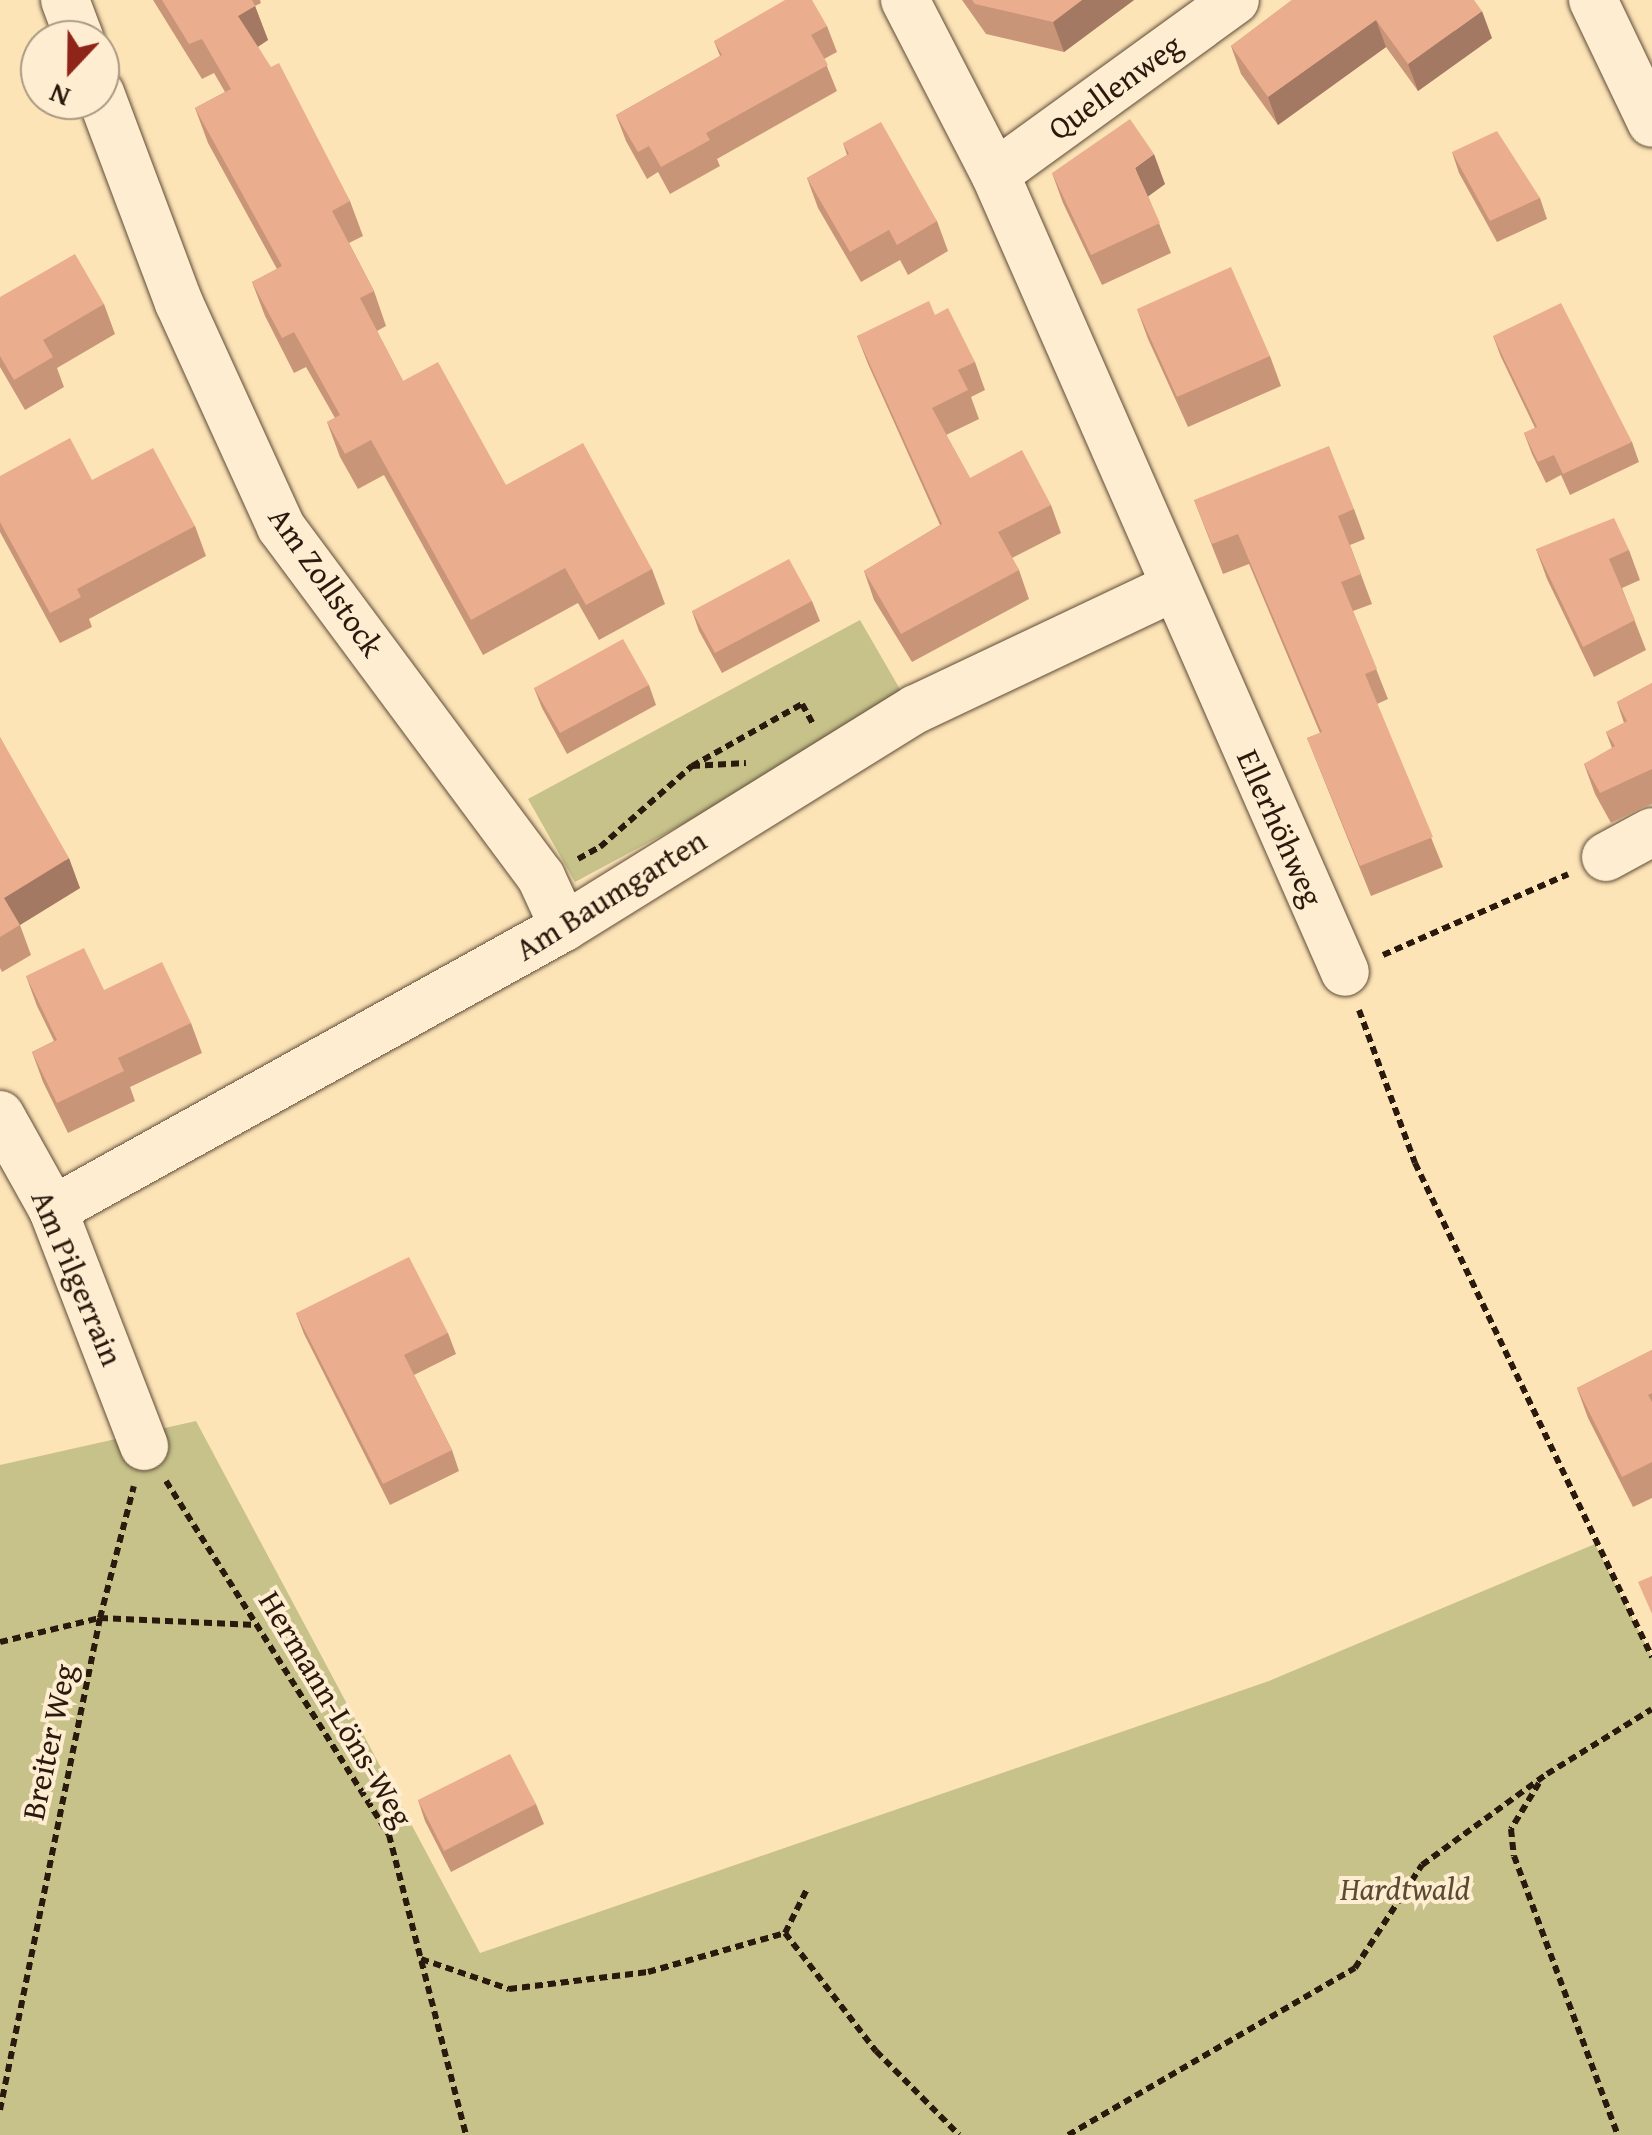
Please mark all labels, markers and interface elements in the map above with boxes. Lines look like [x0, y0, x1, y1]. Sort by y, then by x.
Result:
north arrow [20, 20, 120, 120]
street label: Quellenweg [1041, 26, 1189, 148]
text: N [43, 74, 76, 119]
street label: Am Zollstock [260, 500, 392, 664]
street label: Ellerhöhweg [1228, 744, 1332, 912]
street label: Am Baumgarten [508, 821, 714, 969]
street label: Am Pilgerrain [23, 1185, 131, 1371]
street label: Hermann-Löns-Weg [251, 1584, 421, 1834]
street label: Breiter Weg [14, 1661, 84, 1823]
park label: Hardtwald [1340, 1870, 1470, 1908]

